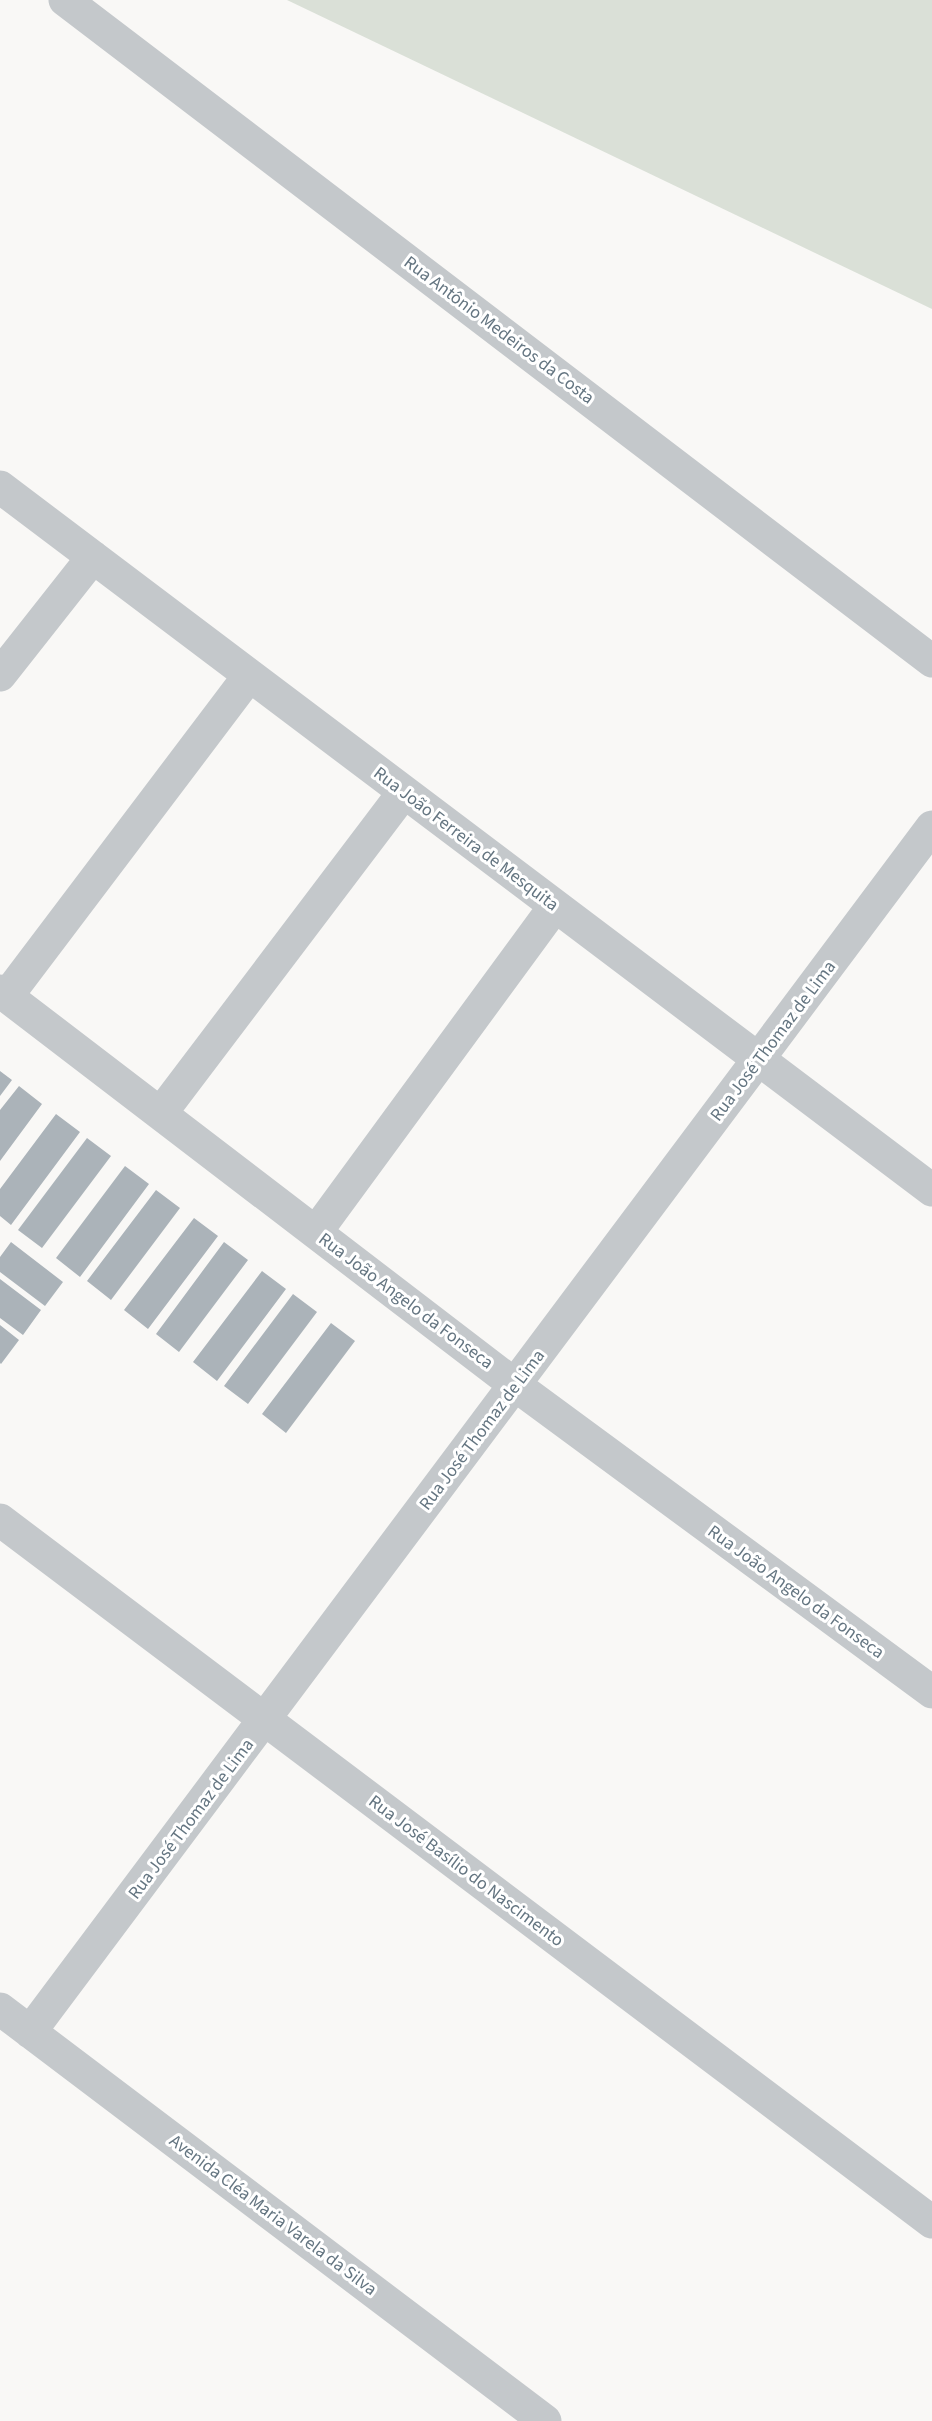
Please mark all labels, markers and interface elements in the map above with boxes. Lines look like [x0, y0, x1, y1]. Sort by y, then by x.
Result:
street label: Rua Antônio Medeiros da Costa [399, 250, 599, 410]
street label: Rua João Ferreira de Mesquita [368, 761, 564, 917]
street label: Rua José Thomaz de Lima [704, 956, 842, 1126]
street label: Rua João Angelo da Fonseca [313, 1227, 499, 1375]
street label: Rua José Thomaz de Lima [413, 1345, 551, 1515]
street label: Rua João Angelo da Fonseca [702, 1519, 890, 1665]
street label: Rua José Thomaz de Lima [122, 1734, 260, 1904]
street label: Rua José Basílio do Nascimento [363, 1789, 569, 1953]
street label: Avenida Cléa Maria Varela da Silva [164, 2129, 382, 2301]

